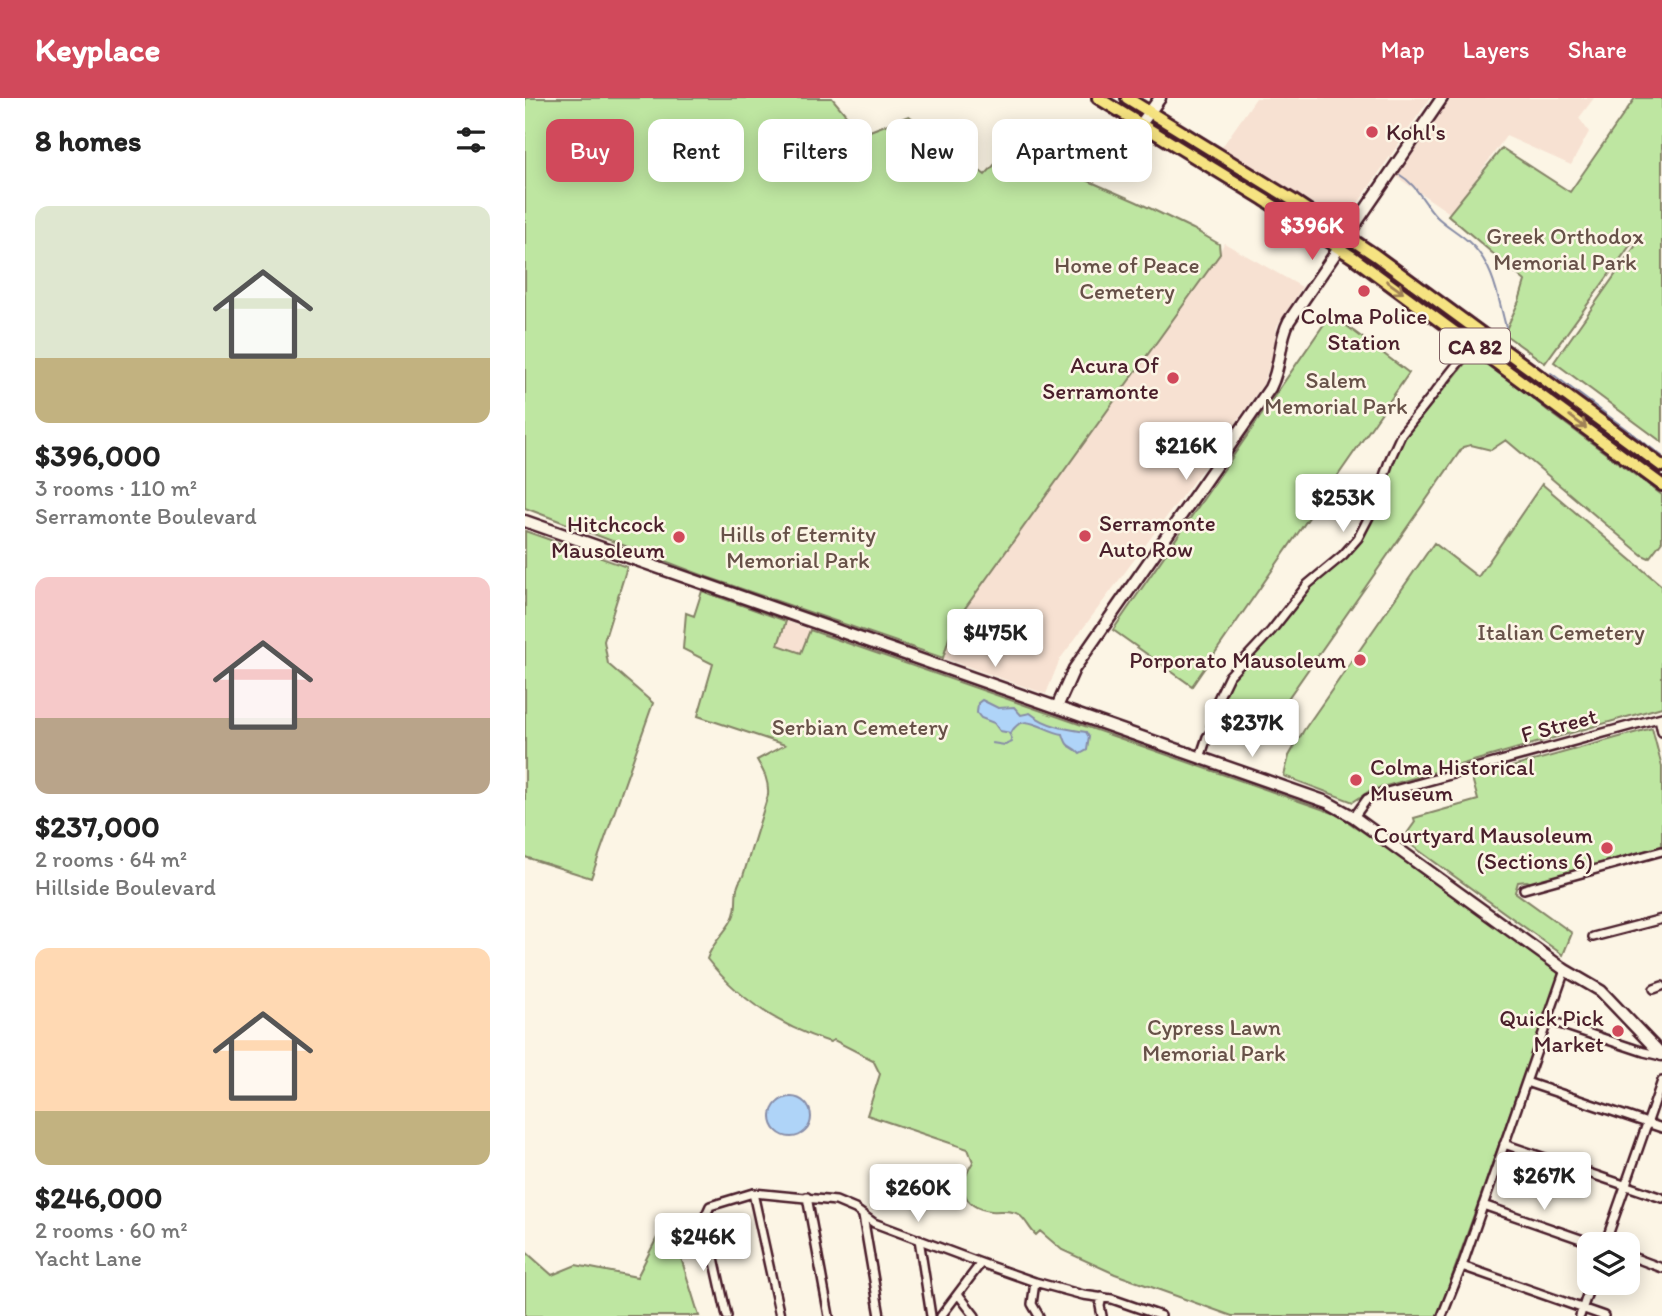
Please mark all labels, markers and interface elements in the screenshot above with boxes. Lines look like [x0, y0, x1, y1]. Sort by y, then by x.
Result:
text: Keyplace [35, 30, 160, 69]
text: Map [1381, 35, 1425, 64]
text: Layers [1463, 35, 1530, 64]
text: Share [1568, 35, 1627, 64]
place label: Kohl's [1386, 118, 1446, 146]
chip: Buy [546, 119, 634, 182]
chip: Rent [648, 119, 744, 182]
chip: Filters [758, 119, 872, 182]
chip: New [886, 119, 978, 182]
chip: Apartment [992, 119, 1152, 182]
icon: filters [452, 121, 490, 159]
text: 8 homes [35, 122, 142, 159]
marker: Kohl's [1364, 124, 1380, 140]
pin: $396K [1263, 202, 1361, 262]
text: $396K [1280, 211, 1344, 239]
park label: Greek Orthodox Memorial Park [1486, 222, 1644, 276]
icon: home [200, 251, 326, 377]
park label: Home of Peace Cemetery [1054, 251, 1200, 305]
one-way arrow [1385, 280, 1404, 294]
marker: Colma Police Station [1356, 283, 1372, 299]
place label: Colma Police Station [1300, 302, 1428, 356]
road number: CA 82 [1440, 328, 1510, 364]
place label: Acura Of Serramonte [1042, 351, 1159, 405]
park label: Salem Memorial Park [1264, 366, 1408, 420]
marker: Acura Of Serramonte [1165, 370, 1181, 386]
one-way arrow [1568, 415, 1587, 430]
pin: $216K [1137, 422, 1235, 482]
text: $216K [1155, 431, 1217, 459]
text: $396,000 [35, 437, 161, 474]
text: 3 rooms · 110 m² [35, 474, 197, 502]
pin: $253K [1294, 474, 1392, 534]
text: $253K [1311, 483, 1375, 511]
text: Serramonte Boulevard [35, 502, 257, 530]
place label: Serramonte Auto Row [1099, 509, 1216, 563]
place label: Hitchcock Mausoleum [551, 510, 665, 564]
park label: Hills of Eternity Memorial Park [720, 520, 876, 574]
marker: Serramonte Auto Row [1077, 528, 1093, 544]
marker: Hitchcock Mausoleum [671, 529, 687, 545]
pin: $475K [946, 610, 1044, 669]
text: $475K [963, 618, 1027, 646]
park label: Italian Cemetery [1477, 618, 1645, 646]
icon: home [200, 622, 326, 748]
place label: Porporato Mausoleum [1129, 646, 1346, 674]
marker: Porporato Mausoleum [1352, 652, 1368, 668]
pin: $237K [1203, 700, 1301, 759]
street label: F Street [1518, 701, 1601, 749]
text: $237K [1221, 708, 1283, 736]
park label: Serbian Cemetery [772, 713, 949, 741]
place label: Colma Historical Museum [1370, 753, 1535, 807]
marker: Colma Historical Museum [1348, 772, 1364, 788]
text: $237,000 [35, 808, 160, 845]
place label: Courtyard Mausoleum (Sections 6) [1374, 821, 1593, 875]
marker: Courtyard Mausoleum (Sections 6) [1599, 840, 1615, 856]
text: 2 rooms · 64 m² [35, 845, 187, 873]
text: Hillside Boulevard [35, 873, 216, 901]
icon: home [200, 993, 326, 1119]
place label: Quick Pick Market [1499, 1004, 1604, 1058]
park label: Cypress Lawn Memorial Park [1142, 1013, 1286, 1067]
marker: Quick Pick Market [1610, 1023, 1626, 1039]
pin: $267K [1495, 1152, 1593, 1212]
text: $267K [1513, 1161, 1575, 1189]
pin: $260K [869, 1164, 967, 1224]
text: $260K [886, 1173, 950, 1201]
text: $246,000 [35, 1179, 162, 1216]
pin: $246K [654, 1214, 752, 1273]
text: 2 rooms · 60 m² [35, 1216, 188, 1244]
text: $246K [671, 1222, 735, 1250]
map controls [1577, 1232, 1640, 1295]
button: layers [1577, 1232, 1640, 1295]
text: Yacht Lane [35, 1244, 142, 1272]

